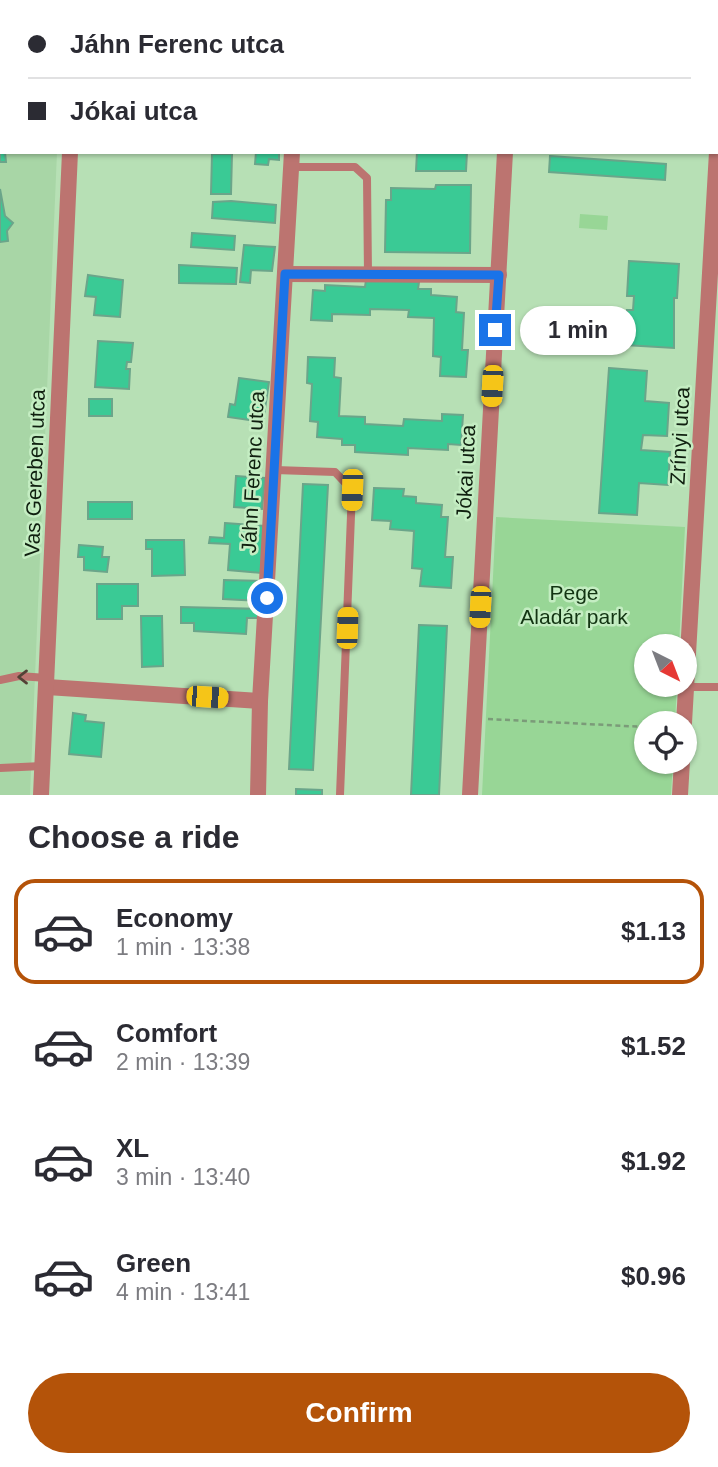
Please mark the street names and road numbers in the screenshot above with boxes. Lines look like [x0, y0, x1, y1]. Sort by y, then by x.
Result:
street label: Zrínyi utca [665, 386, 694, 486]
street label: Vas Gereben utca [20, 388, 49, 557]
street label: Jáhn Ferenc utca [237, 390, 268, 554]
street label: Jókai utca [452, 424, 479, 520]

